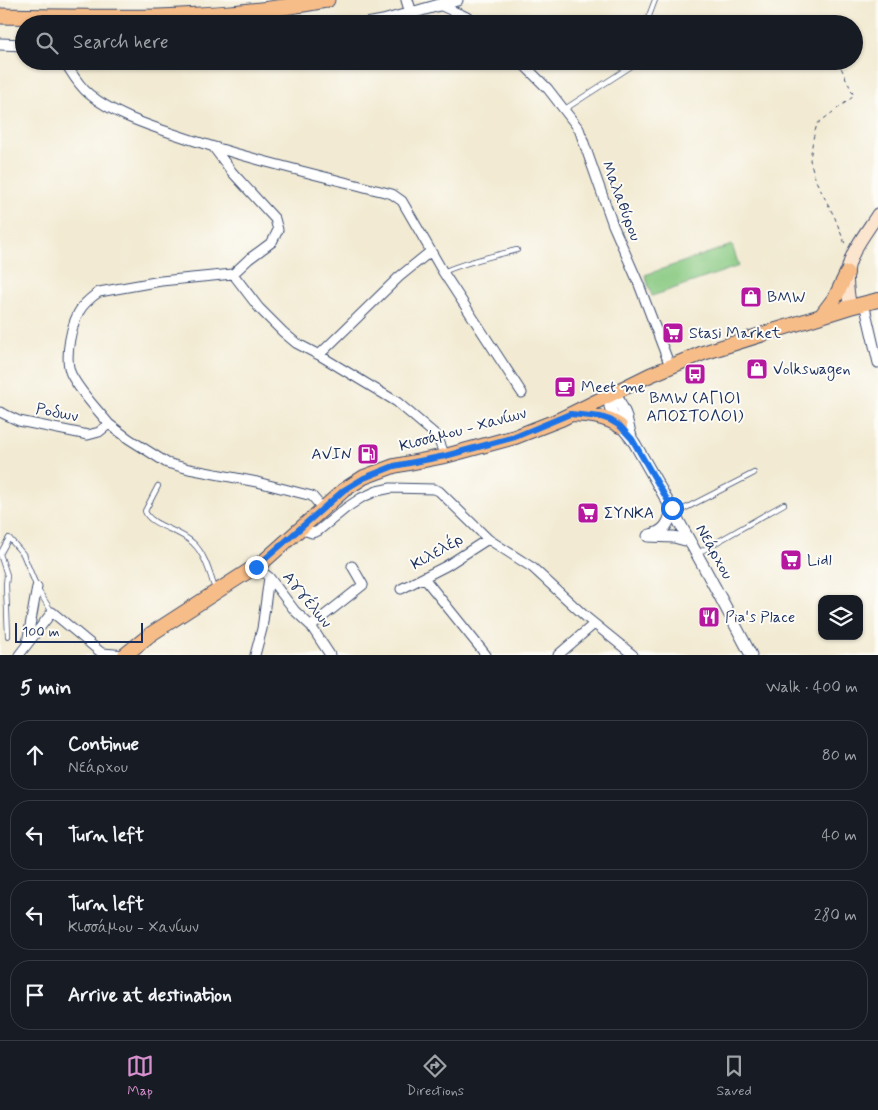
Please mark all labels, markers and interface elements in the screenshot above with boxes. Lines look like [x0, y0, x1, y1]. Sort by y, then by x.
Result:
search box [15, 15, 863, 70]
icon: search [33, 29, 61, 57]
text: Search here [73, 30, 169, 55]
street label: Μαλαθύρου [596, 158, 646, 244]
shop icon: BMW [739, 285, 763, 309]
place label: BMW [767, 287, 805, 308]
supermarket icon: Stasi Market [661, 321, 685, 345]
place label: Stasi Market [689, 323, 782, 344]
shop icon: Volkswagen [745, 357, 769, 381]
place label: Volkswagen [773, 359, 851, 381]
bus stop icon: BMW (ΑΓΙΟΙ ΑΠΟΣΤΟΛΟΙ) [683, 362, 707, 386]
cafe icon: Meet me [553, 375, 577, 399]
place label: Meet me [581, 377, 646, 398]
place label: BMW (ΑΓΙΟΙ ΑΠΟΣΤΟΛΟΙ) [647, 388, 744, 427]
street label: Ροδων [34, 399, 80, 427]
street label: Κισσάμου - Χανίων [397, 403, 529, 457]
fuel station icon: AVIN [356, 442, 380, 466]
place label: AVIN [311, 444, 352, 465]
route start [661, 497, 684, 520]
supermarket icon: ΣΥΝΚΑ [576, 501, 600, 525]
place label: ΣΥΝΚΑ [604, 503, 654, 524]
street label: Νεάρχου [690, 521, 738, 583]
street label: Κιλελέρ [407, 528, 467, 575]
supermarket icon: Lidl [779, 548, 803, 572]
place label: Lidl [807, 550, 832, 571]
route end [245, 556, 268, 579]
street label: Αγγέλων [278, 567, 337, 633]
map controls [818, 595, 863, 640]
button: layers [818, 595, 863, 640]
restaurant icon: Pia's Place [697, 605, 721, 629]
place label: Pia's Place [725, 607, 795, 628]
scale bar [15, 620, 142, 643]
text: 100 m [22, 623, 60, 641]
text: 5 min [20, 674, 72, 702]
text: Walk · 400 m [766, 677, 858, 698]
text: Continue [68, 732, 139, 757]
icon: ahead [21, 741, 49, 769]
text: 80 m [822, 745, 857, 766]
text: Νεάρχου [68, 757, 128, 778]
icon: left [21, 821, 49, 849]
text: Turn left [68, 823, 144, 848]
text: 40 m [821, 825, 857, 846]
text: Turn left [68, 892, 144, 917]
icon: left [21, 901, 49, 929]
text: 280 m [814, 905, 857, 926]
text: Κισσάμου - Χανίων [68, 917, 199, 938]
icon: arrive [21, 981, 49, 1009]
text: Arrive at destination [68, 983, 232, 1008]
tab: Map [126, 1052, 154, 1100]
tab: Directions [407, 1052, 464, 1100]
tab: Saved [716, 1052, 752, 1100]

